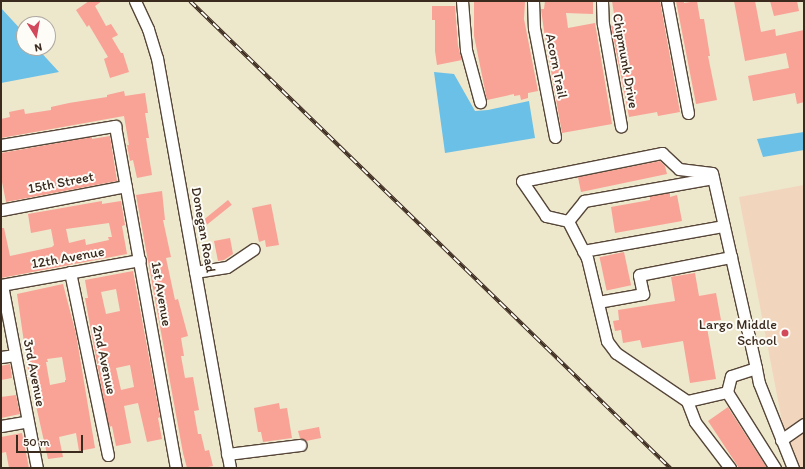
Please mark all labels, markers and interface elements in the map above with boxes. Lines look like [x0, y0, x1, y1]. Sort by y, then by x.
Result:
street label: Chipmunk Drive [608, 12, 642, 110]
north arrow [16, 16, 56, 56]
street label: Acorn Trail [541, 32, 571, 100]
text: N [33, 40, 43, 54]
street label: 15th Street [27, 168, 95, 198]
street label: Donegan Road [187, 186, 219, 274]
street label: 12th Avenue [30, 243, 106, 273]
street label: 1st Avenue [147, 261, 175, 327]
place label: Largo Middle School [699, 317, 777, 350]
street label: 2nd Avenue [89, 324, 119, 396]
marker: Largo Middle School [780, 328, 790, 338]
street label: 3rd Avenue [19, 338, 49, 408]
scale bar [18, 427, 85, 453]
text: 50 m [23, 435, 49, 449]

